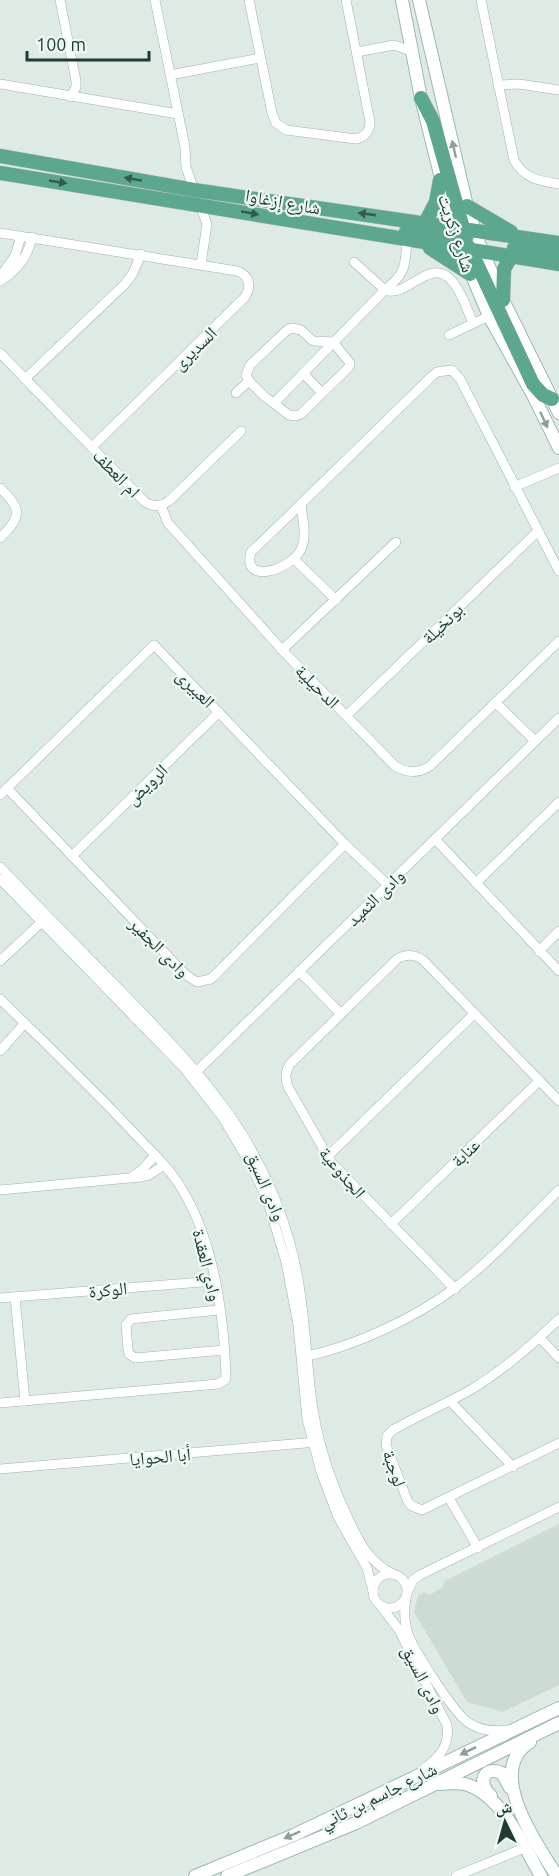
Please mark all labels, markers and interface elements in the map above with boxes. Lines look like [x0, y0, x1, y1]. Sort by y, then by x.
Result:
scale bar [27, 24, 148, 62]
text: 100 m [36, 34, 86, 54]
one-way arrow [448, 140, 458, 159]
one-way arrow [124, 174, 143, 183]
one-way arrow [48, 178, 67, 187]
street label: شارع إزغاوا [243, 185, 322, 220]
street label: شارع زكريت [433, 191, 479, 275]
one-way arrow [241, 209, 260, 218]
one-way arrow [358, 210, 377, 219]
street label: السديرى [168, 322, 221, 375]
one-way arrow [539, 411, 548, 428]
street label: ام العطف [87, 445, 145, 503]
street label: بونخيلة [417, 599, 468, 648]
street label: الدحيلية [291, 660, 344, 713]
street label: العبيرى [171, 665, 219, 713]
street label: الرويض [121, 760, 172, 810]
street label: وادى الثميد [342, 865, 409, 931]
street label: وادى الجفير [124, 912, 194, 982]
street label: عنابة [447, 1134, 485, 1171]
street label: الجذوعية [315, 1142, 370, 1203]
street label: وادى السيق [242, 1148, 291, 1225]
street label: وادي العقدة [184, 1227, 227, 1305]
street label: الوكرة [88, 1277, 128, 1302]
street label: أبا الحوايا [129, 1443, 192, 1470]
street label: لوجبة [378, 1447, 410, 1489]
street label: وادى السيق [397, 1642, 450, 1717]
one-way arrow [460, 1747, 477, 1756]
street label: شارع جاسم بن ثاني [316, 1758, 442, 1837]
north arrow [475, 1792, 535, 1852]
text: ش [494, 1797, 513, 1818]
one-way arrow [283, 1830, 301, 1840]

